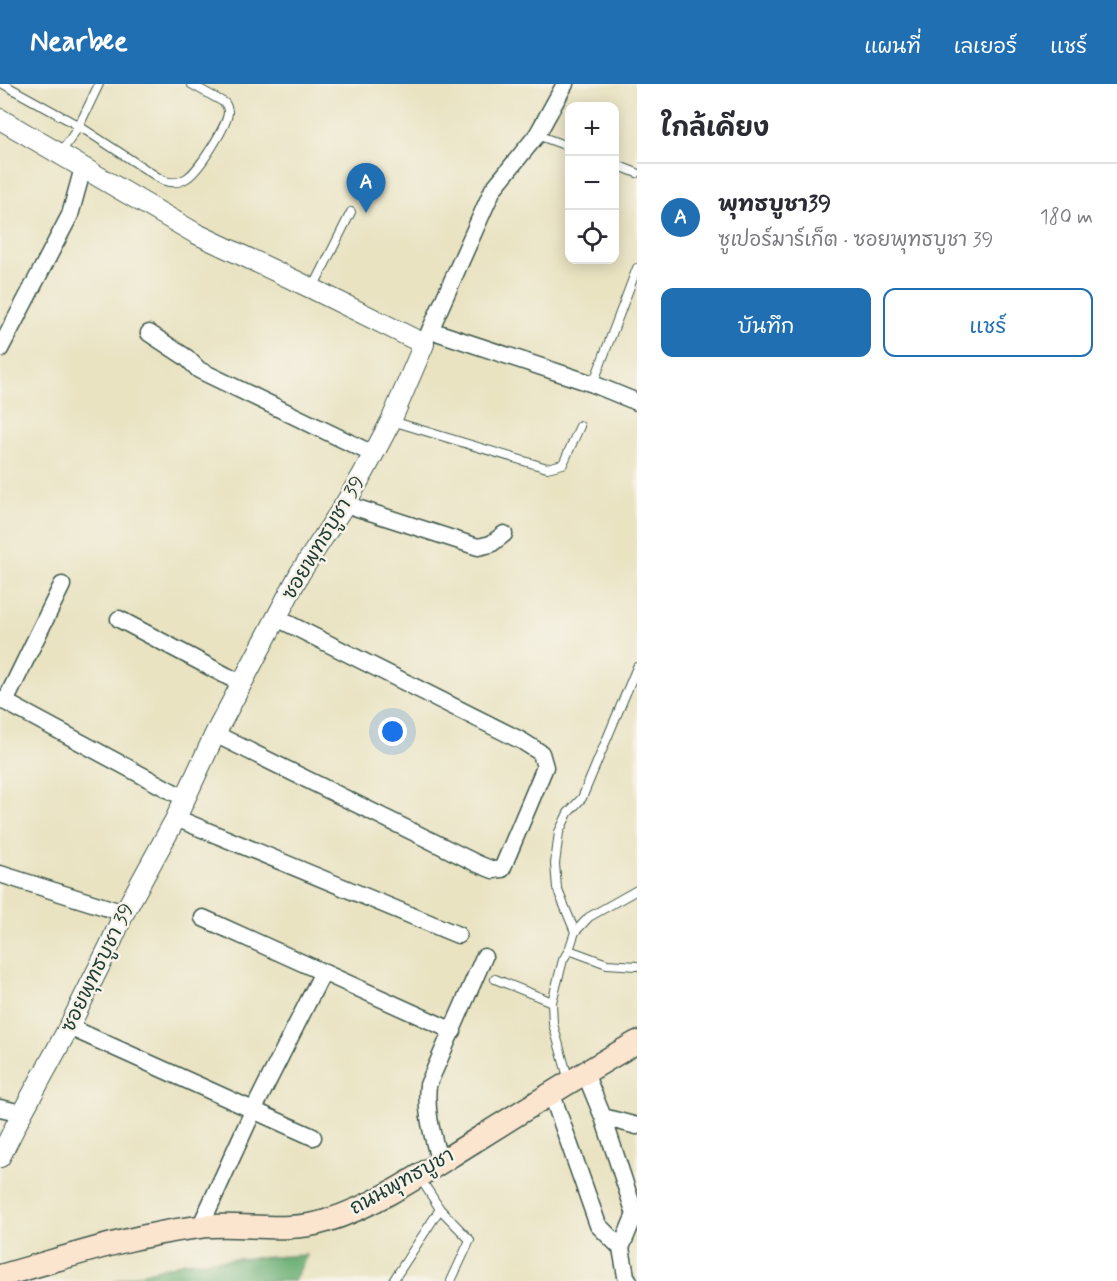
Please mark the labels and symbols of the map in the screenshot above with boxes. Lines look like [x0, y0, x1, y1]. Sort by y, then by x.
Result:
pin: A [346, 164, 386, 213]
street label: ซอยพุทธบูชา 39 [276, 471, 373, 606]
your location [378, 717, 407, 746]
street label: ซอยพุทธบูชา 39 [55, 899, 142, 1037]
street label: ถนนพุทธบูชา [345, 1142, 460, 1223]

